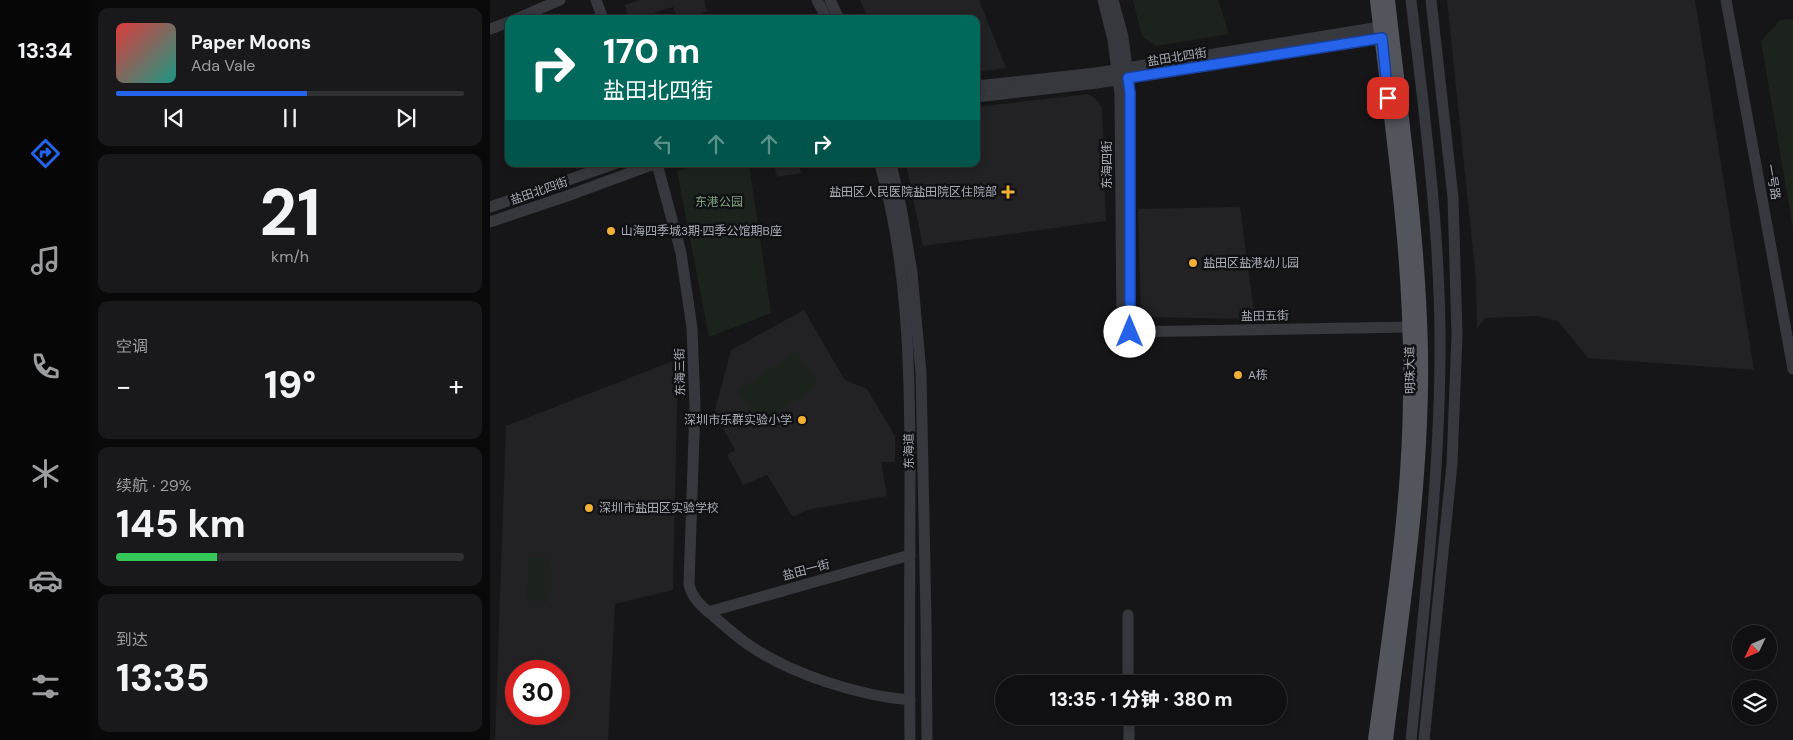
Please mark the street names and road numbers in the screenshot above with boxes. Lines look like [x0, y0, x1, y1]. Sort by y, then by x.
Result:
street label: 盐田北四街 [1146, 44, 1208, 70]
street label: 东海四街 [1099, 141, 1115, 189]
street label: 一号路 [1762, 163, 1784, 201]
street label: 盐田北四街 [508, 174, 570, 208]
street label: 盐田五街 [1241, 308, 1289, 324]
street label: 明珠大道 [1402, 346, 1418, 394]
street label: 东海三街 [672, 348, 688, 396]
street label: 东海道 [901, 433, 917, 469]
street label: 盐田一街 [781, 556, 831, 584]

